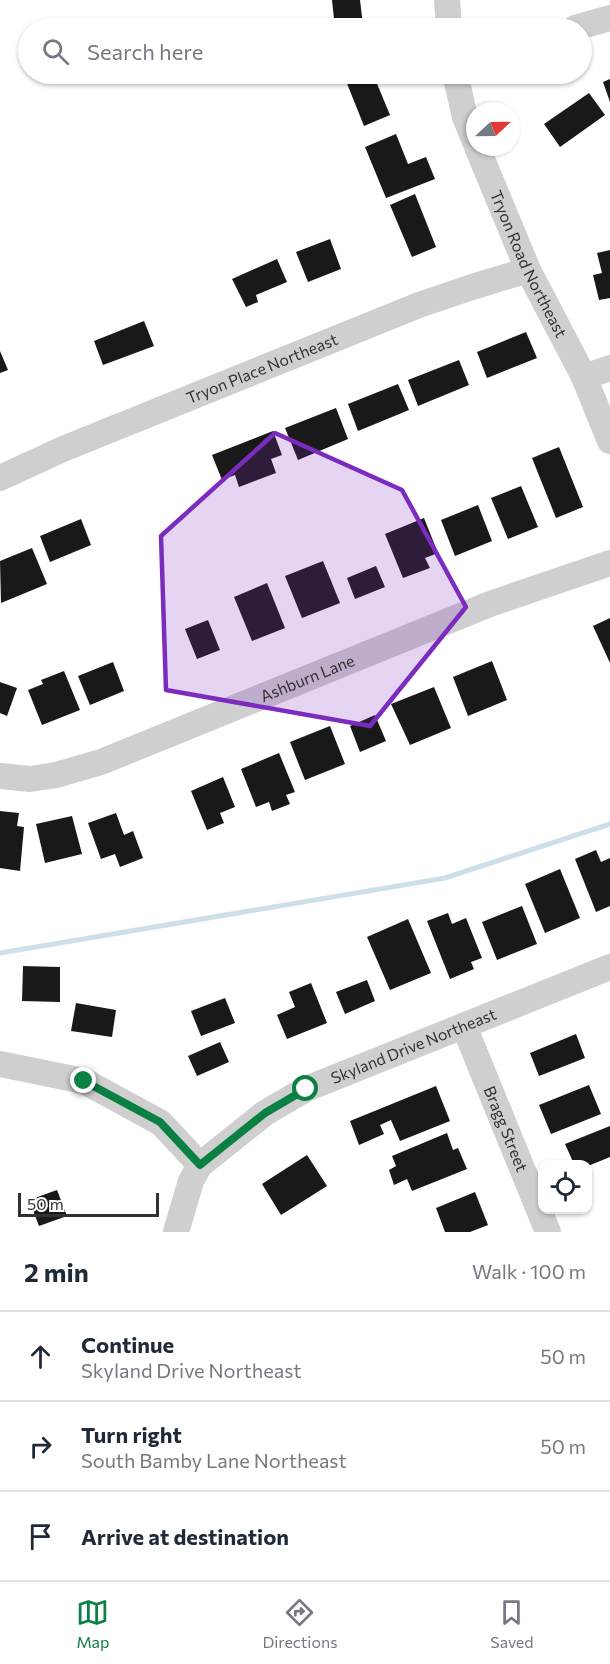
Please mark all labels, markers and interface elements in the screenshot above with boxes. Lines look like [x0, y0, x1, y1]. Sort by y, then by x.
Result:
search box [18, 18, 592, 84]
icon: search [39, 35, 72, 68]
text: Search here [87, 38, 203, 65]
north arrow [466, 102, 520, 156]
street label: Tryon Road Northeast [487, 187, 572, 341]
street label: Tryon Place Northeast [183, 329, 341, 407]
street label: Ashburn Lane [257, 650, 357, 705]
street label: Skyland Drive Northeast [328, 1004, 499, 1087]
route end [70, 1067, 96, 1093]
route start [292, 1075, 318, 1101]
street label: Bragg Street [480, 1083, 532, 1175]
map controls [538, 1160, 592, 1214]
button: locate [538, 1160, 592, 1214]
scale bar [18, 1190, 159, 1218]
text: 50 m [27, 1194, 64, 1213]
text: 2 min [24, 1256, 89, 1287]
text: Walk · 100 m [472, 1259, 586, 1283]
text: Continue [81, 1331, 174, 1358]
icon: ahead [24, 1340, 57, 1373]
text: 50 m [540, 1344, 586, 1368]
text: Skyland Drive Northeast [81, 1358, 301, 1382]
text: Turn right [81, 1421, 182, 1448]
icon: right [24, 1430, 57, 1463]
text: 50 m [540, 1434, 586, 1458]
text: South Bamby Lane Northeast [81, 1448, 347, 1472]
icon: arrive [24, 1520, 57, 1553]
text: Arrive at destination [81, 1523, 289, 1550]
tab: Map [76, 1596, 109, 1651]
tab: Directions [262, 1596, 337, 1651]
tab: Saved [490, 1596, 534, 1651]

